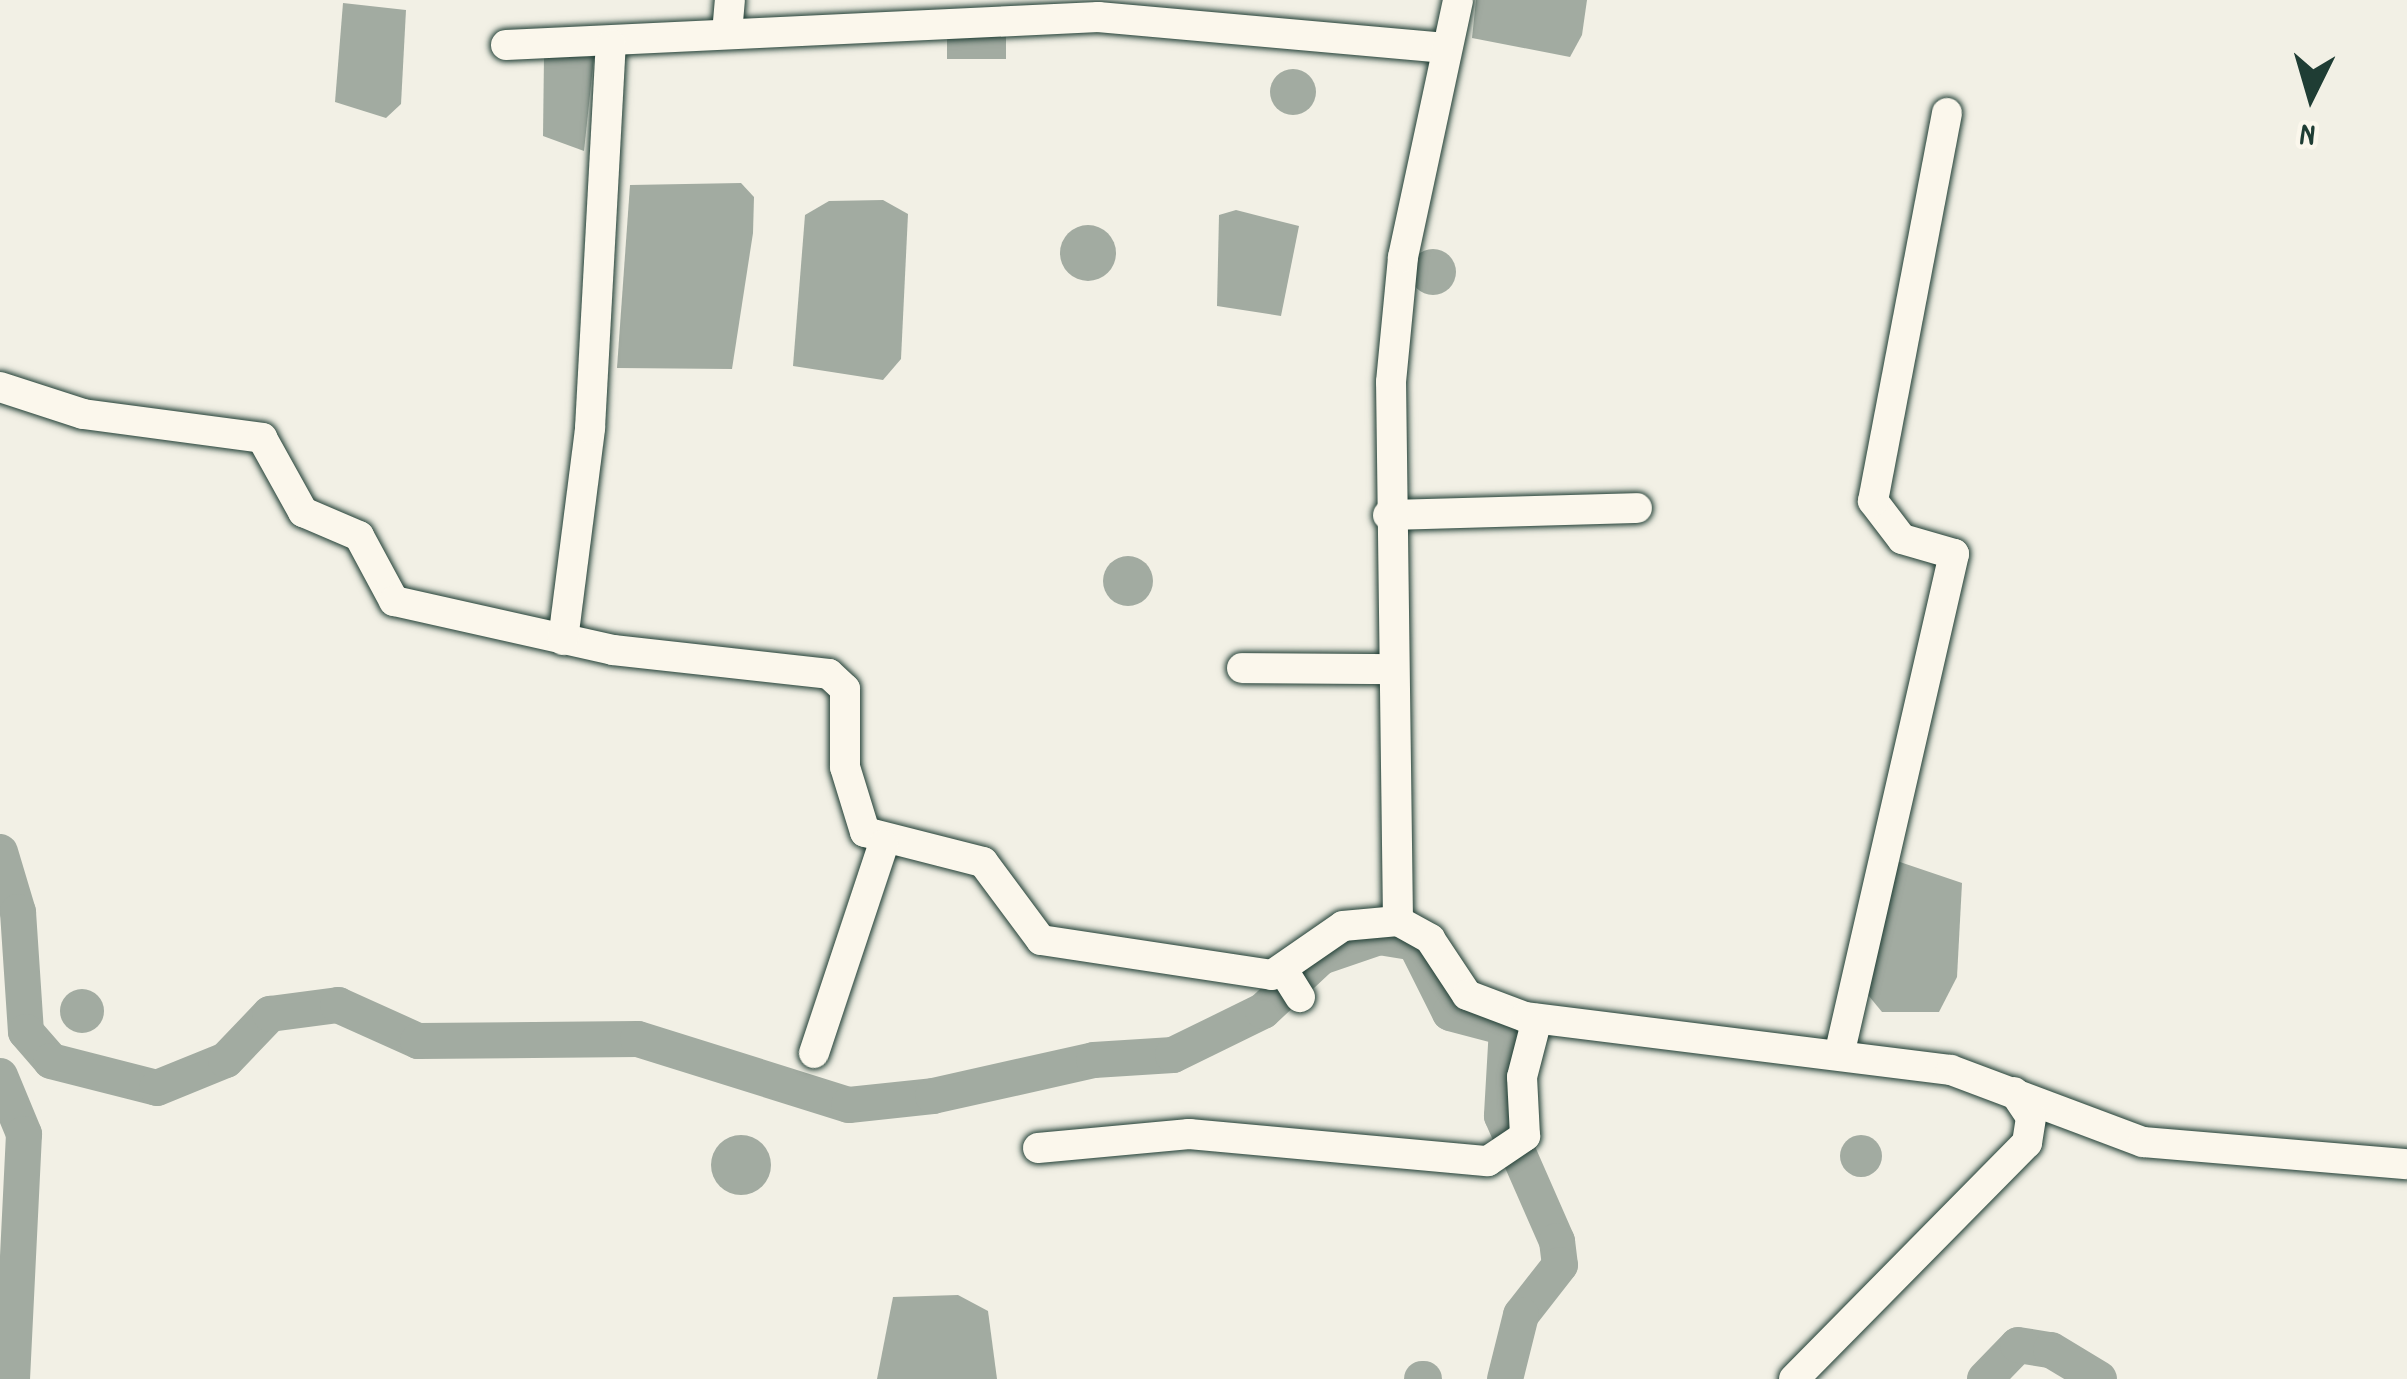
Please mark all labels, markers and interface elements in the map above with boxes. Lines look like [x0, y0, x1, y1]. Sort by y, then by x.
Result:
north arrow [2251, 36, 2371, 156]
text: N [2298, 108, 2318, 156]

